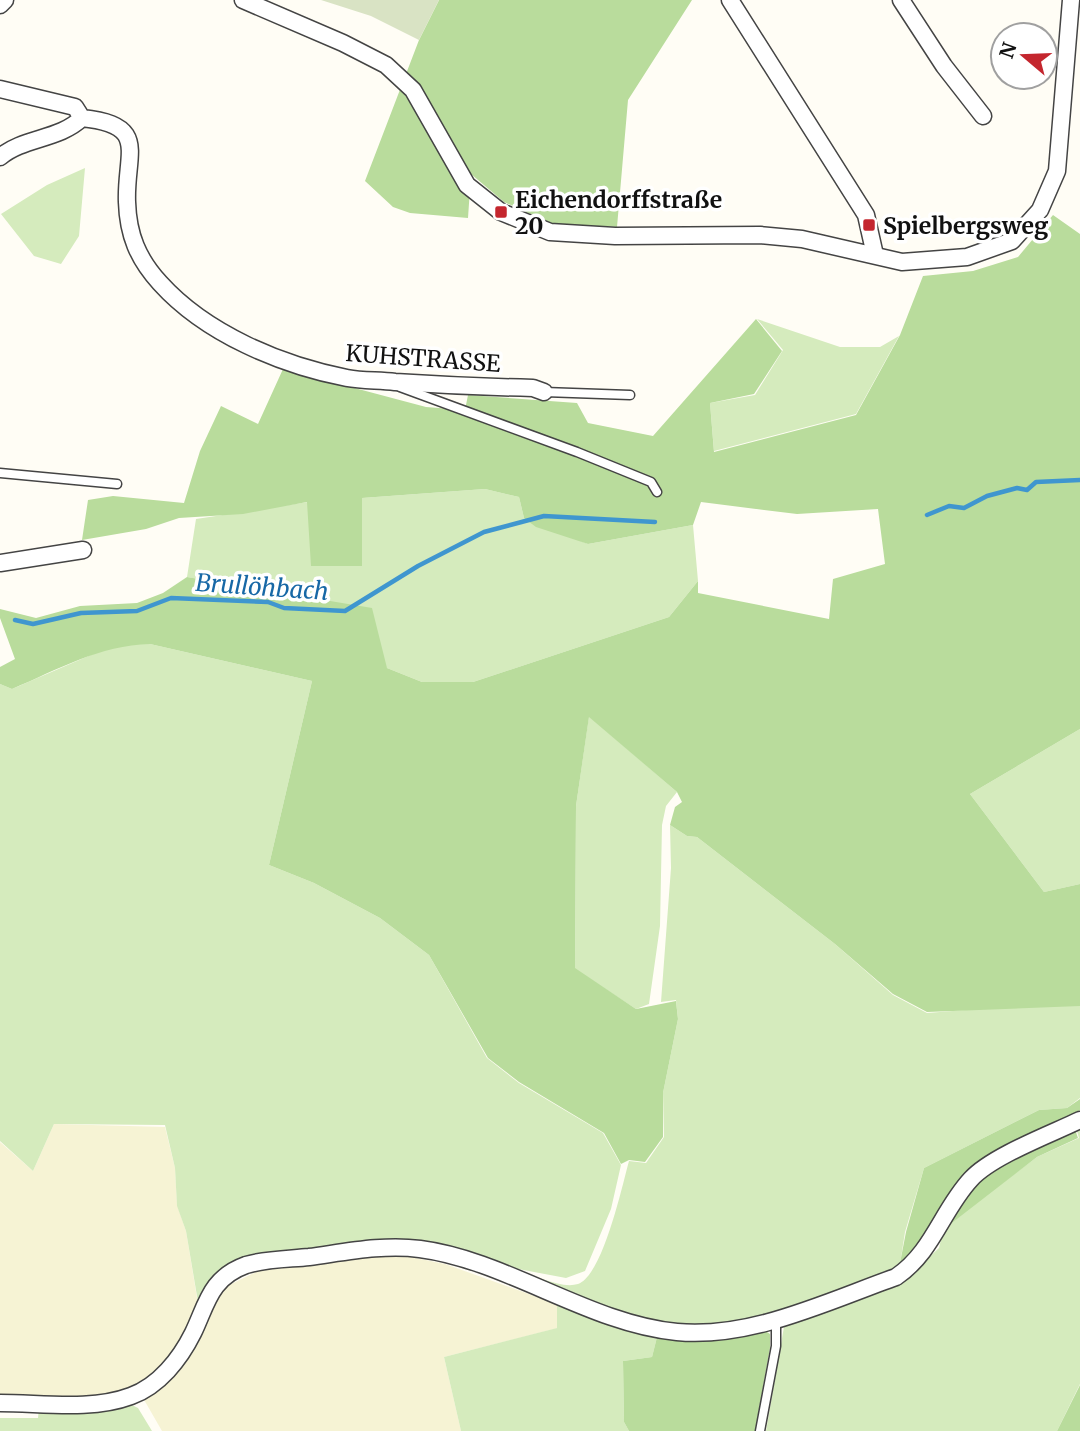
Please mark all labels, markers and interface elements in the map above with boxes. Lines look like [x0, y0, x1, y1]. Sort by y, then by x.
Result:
north arrow [989, 21, 1059, 91]
text: N [994, 39, 1022, 61]
place label: Eichendorffstraße 20 [515, 185, 722, 240]
marker: Eichendorffstraße 20 [493, 204, 509, 220]
place label: Spielbergsweg [883, 211, 1049, 240]
marker: Spielbergsweg [861, 217, 877, 233]
street label: KUHSTRASSE [345, 338, 502, 378]
water label: Brullöhbach [194, 567, 330, 607]

